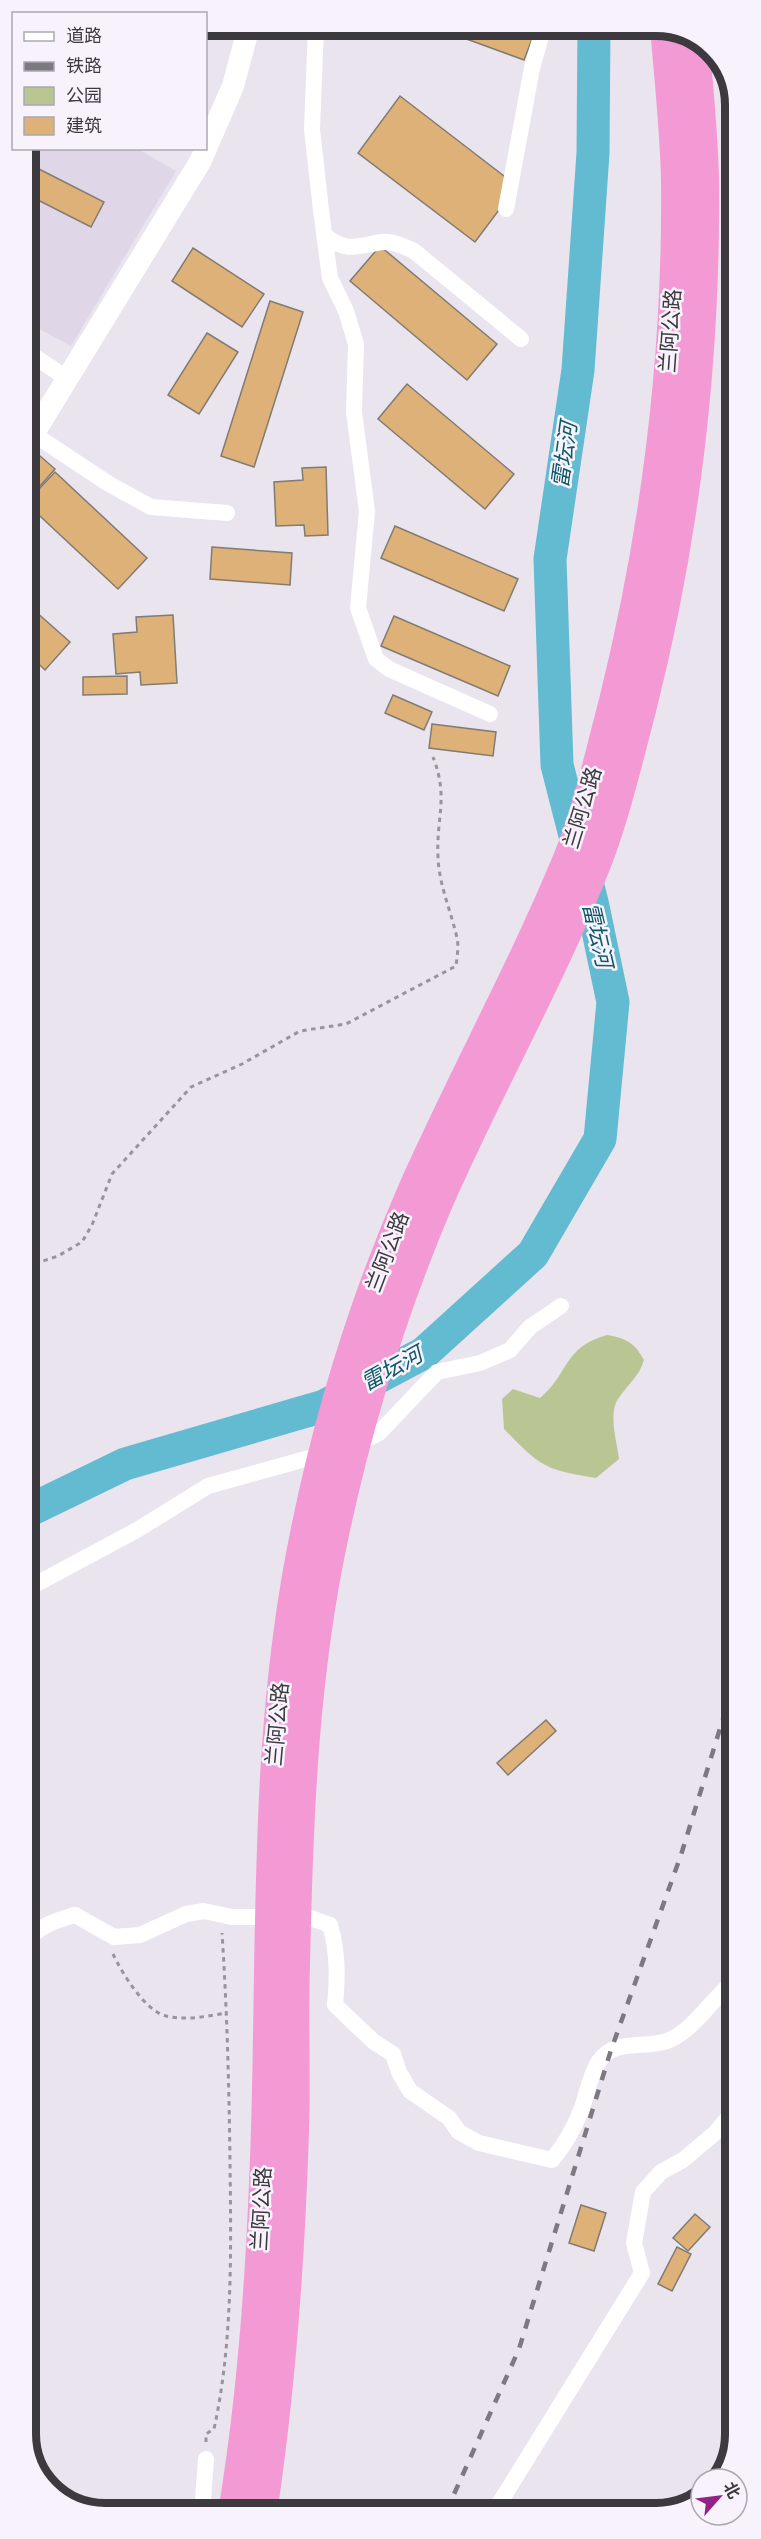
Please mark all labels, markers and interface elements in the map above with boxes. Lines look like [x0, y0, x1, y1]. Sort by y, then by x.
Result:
legend [12, 12, 207, 150]
text: 道路 [66, 25, 102, 47]
text: 铁路 [66, 55, 102, 77]
text: 公园 [66, 85, 102, 107]
text: 建筑 [66, 115, 102, 137]
street label: 兰阿公路 [656, 288, 686, 374]
water label: 雷坛河 [548, 417, 583, 489]
street label: 兰阿公路 [559, 764, 607, 852]
water label: 雷坛河 [577, 900, 618, 974]
street label: 兰阿公路 [361, 1208, 415, 1296]
water label: 雷坛河 [357, 1340, 431, 1396]
street label: 兰阿公路 [262, 1681, 294, 1767]
street label: 兰阿公路 [247, 2166, 277, 2252]
north arrow [689, 2467, 749, 2527]
text: 北 [719, 2479, 744, 2502]

